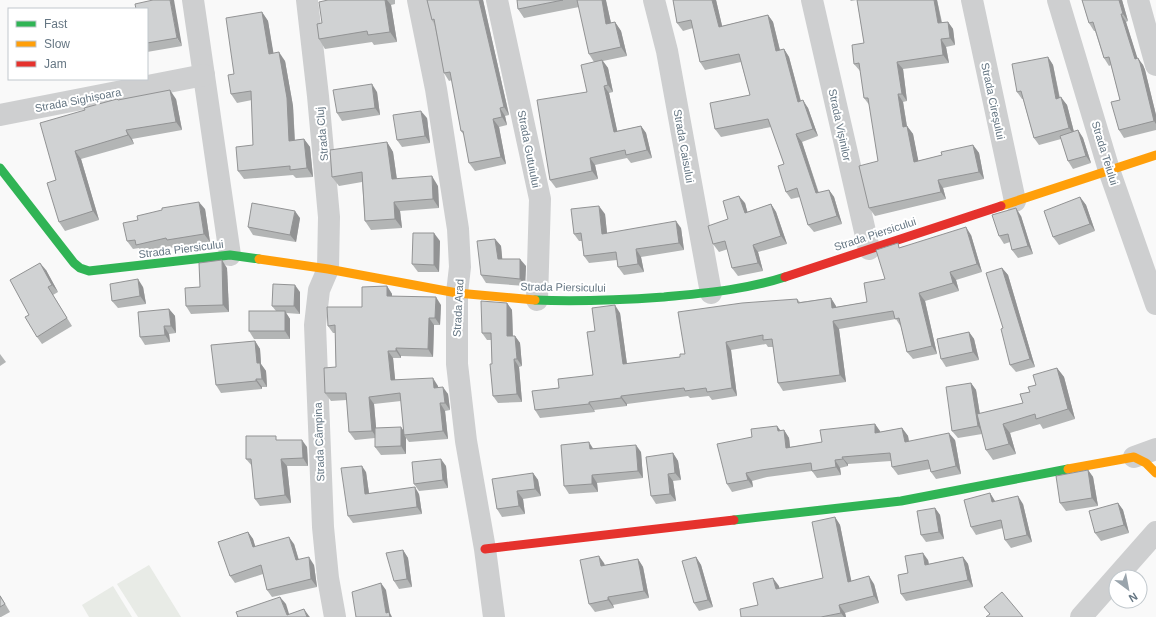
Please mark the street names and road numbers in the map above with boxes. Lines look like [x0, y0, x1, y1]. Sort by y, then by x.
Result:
street label: Strada Cireșului [979, 61, 1007, 141]
street label: Strada Sighișoara [34, 86, 123, 114]
street label: Strada Vișinilor [826, 88, 854, 163]
street label: Strada Cluj [314, 106, 330, 162]
street label: Strada Caisului [672, 108, 696, 184]
street label: Strada Gutuiului [516, 109, 542, 189]
street label: Strada Teiului [1090, 119, 1120, 187]
street label: Strada Piersicului [832, 215, 918, 253]
street label: Strada Piersicului [138, 238, 224, 260]
street label: Strada Arad [450, 279, 466, 337]
street label: Strada Piersicului [520, 280, 606, 294]
street label: Strada Câmpina [312, 401, 326, 482]

